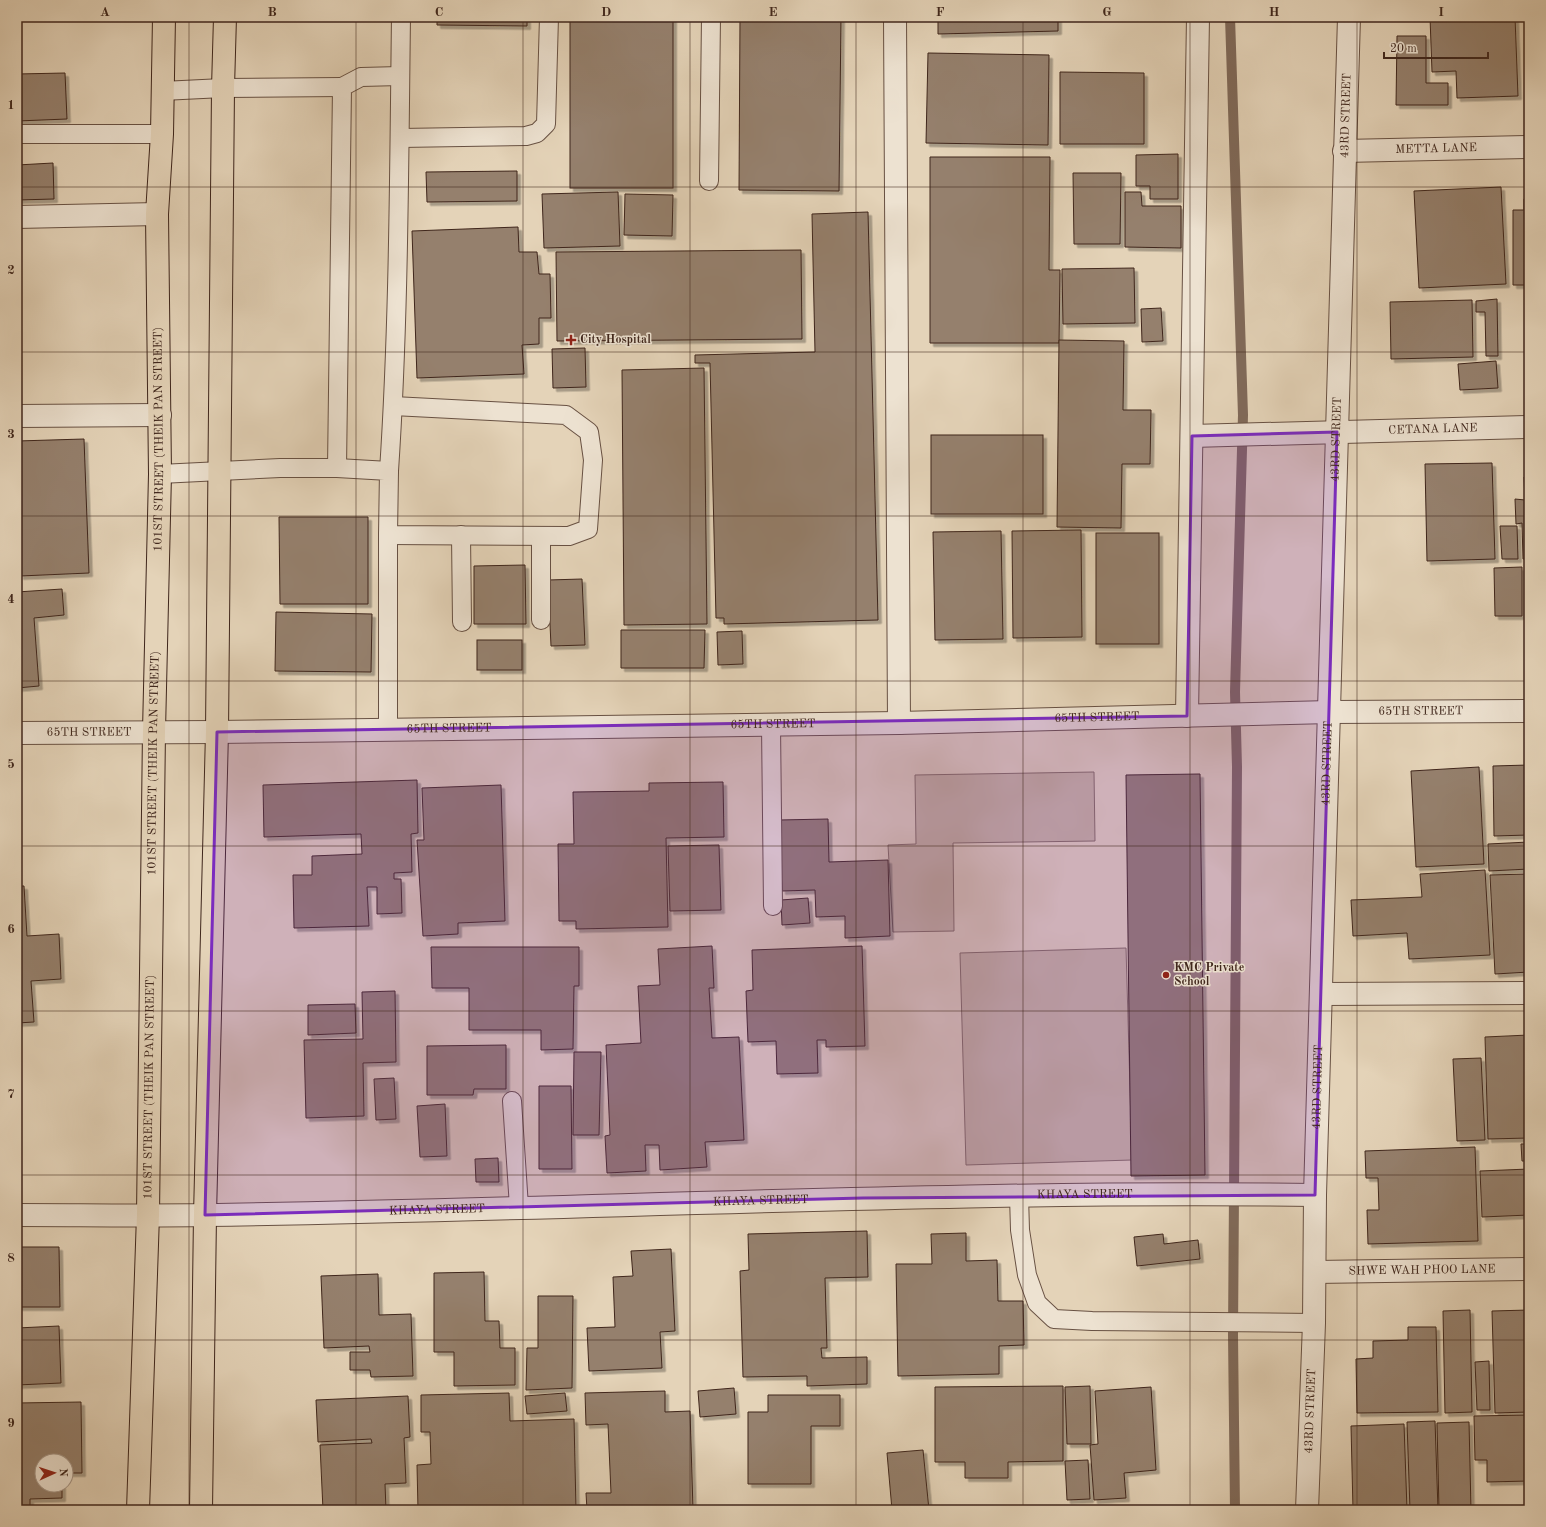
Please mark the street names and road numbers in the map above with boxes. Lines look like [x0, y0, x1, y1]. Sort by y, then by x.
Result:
street label: 43RD STREET [1339, 73, 1353, 158]
street label: METTA LANE [1395, 142, 1477, 156]
street label: 101ST STREET (THEIK PAN STREET) [151, 327, 166, 552]
street label: 43RD STREET [1330, 397, 1344, 482]
street label: CETANA LANE [1388, 422, 1478, 437]
street label: 101ST STREET (THEIK PAN STREET) [146, 651, 162, 876]
street label: 65TH STREET [1378, 705, 1463, 718]
street label: 65TH STREET [1054, 711, 1140, 725]
street label: 65TH STREET [730, 718, 816, 731]
street label: 43RD STREET [1320, 721, 1335, 806]
street label: 65TH STREET [406, 722, 492, 735]
street label: 65TH STREET [46, 726, 132, 739]
street label: 101ST STREET (THEIK PAN STREET) [142, 975, 157, 1200]
street label: 43RD STREET [1311, 1045, 1325, 1130]
street label: KHAYA STREET [1037, 1188, 1133, 1201]
street label: KHAYA STREET [713, 1194, 809, 1209]
street label: KHAYA STREET [389, 1203, 485, 1217]
street label: SHWE WAH PHOO LANE [1348, 1263, 1496, 1278]
street label: 43RD STREET [1303, 1368, 1318, 1454]

